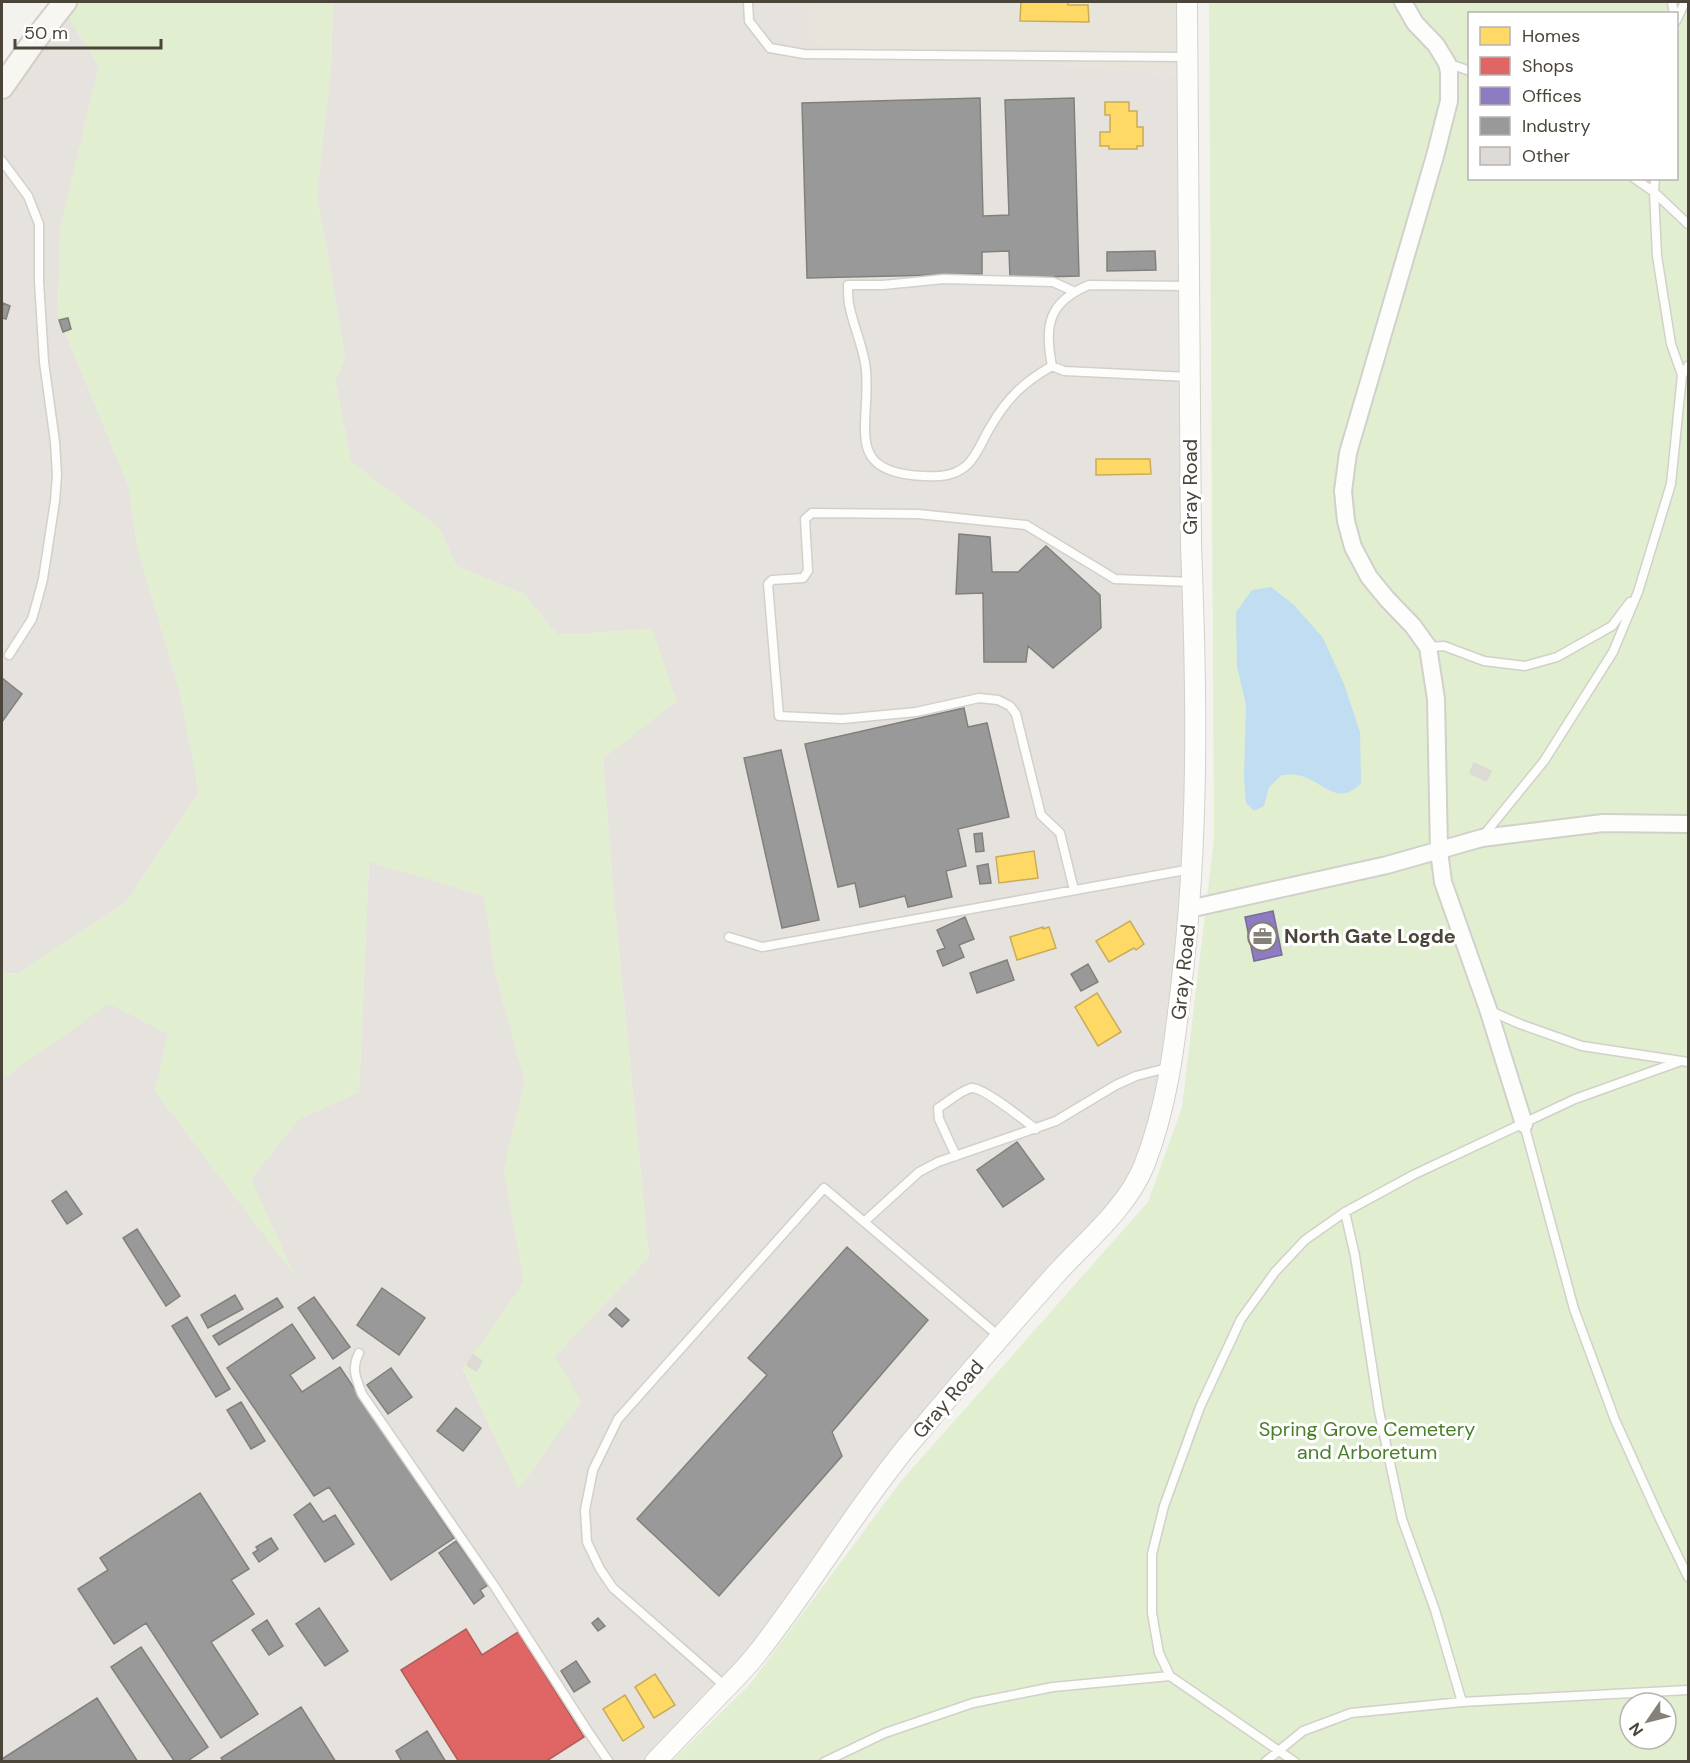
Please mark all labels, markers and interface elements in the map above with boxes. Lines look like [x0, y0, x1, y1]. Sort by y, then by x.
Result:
scale bar [15, 12, 160, 50]
legend [1468, 12, 1678, 180]
text: 50 m [24, 21, 68, 45]
text: Homes [1522, 24, 1580, 48]
text: Shops [1522, 54, 1574, 78]
text: Offices [1522, 84, 1582, 108]
text: Industry [1522, 114, 1591, 138]
text: Other [1522, 144, 1571, 168]
street label: Gray Road [1177, 439, 1203, 535]
office icon: North Gate Logde [1247, 920, 1279, 952]
street label: Gray Road [1165, 923, 1201, 1021]
place label: North Gate Logde [1284, 923, 1456, 949]
street label: Gray Road [907, 1354, 989, 1444]
park label: Spring Grove Cemetery and Arboretum [1259, 1416, 1475, 1465]
north arrow [1618, 1691, 1678, 1751]
text: N [1624, 1719, 1648, 1740]

